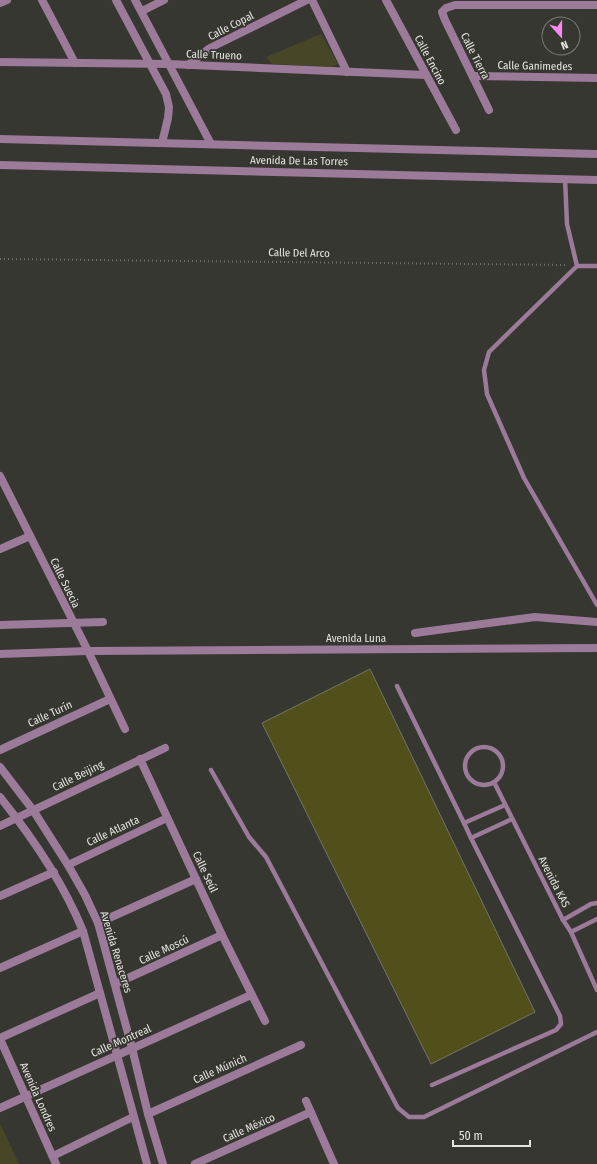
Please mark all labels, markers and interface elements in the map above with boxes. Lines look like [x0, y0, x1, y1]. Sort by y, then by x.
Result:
street label: Calle Copal [206, 9, 256, 43]
north arrow [541, 16, 581, 56]
street label: Calle Tierra [458, 31, 492, 81]
street label: Calle Encino [411, 33, 449, 87]
text: N [559, 38, 570, 52]
street label: Calle Trueno [186, 48, 242, 62]
street label: Calle Ganimedes [498, 59, 573, 73]
street label: Avenida De Las Torres [250, 154, 348, 168]
street label: Calle Del Arco [268, 246, 330, 260]
street label: Calle Suecia [47, 556, 83, 610]
street label: Avenida Luna [326, 632, 386, 645]
street label: Calle Turín [26, 698, 74, 730]
street label: Calle Beijing [50, 758, 106, 794]
street label: Calle Atlanta [85, 813, 141, 849]
street label: Calle Seúl [190, 849, 220, 895]
street label: Avenida KAS [536, 854, 573, 910]
street label: Avenida Renaceres [97, 910, 135, 995]
street label: Calle Moscú [137, 933, 191, 967]
street label: Calle Montreal [89, 1022, 153, 1060]
street label: Calle Múnich [191, 1051, 249, 1087]
street label: Avenida Londres [17, 1060, 59, 1134]
street label: Calle México [221, 1111, 277, 1145]
scale bar [453, 1122, 530, 1148]
text: 50 m [459, 1129, 483, 1143]

